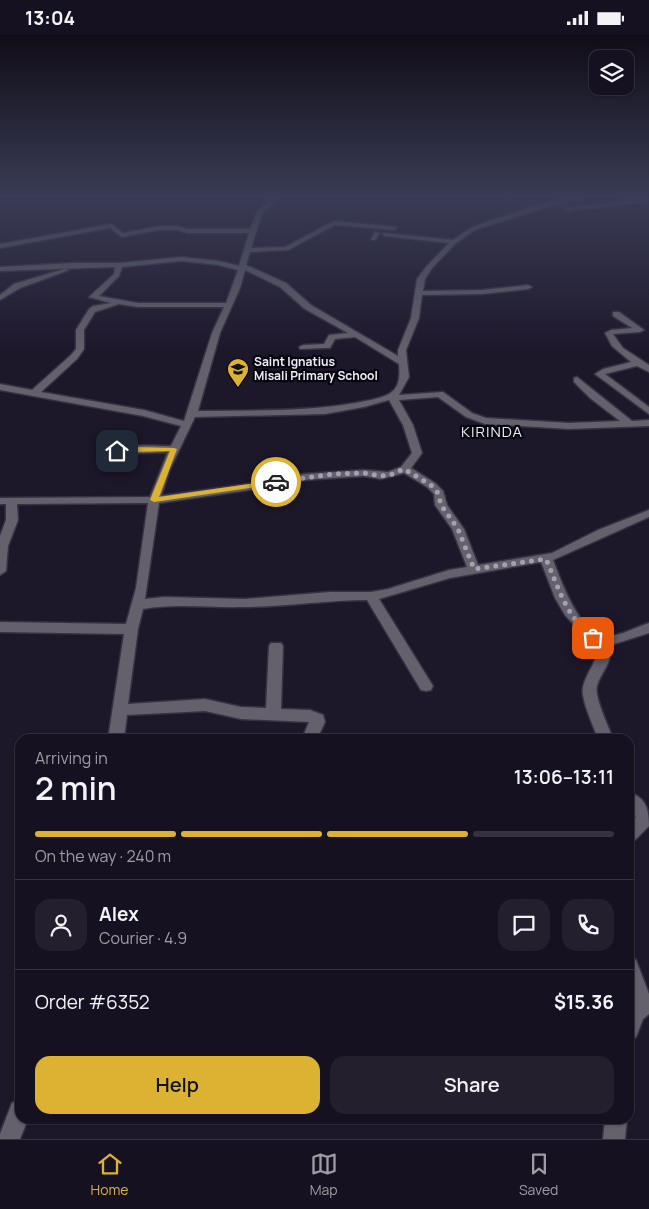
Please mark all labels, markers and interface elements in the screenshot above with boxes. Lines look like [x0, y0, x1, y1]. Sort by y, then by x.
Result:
text: 13:04 [25, 5, 75, 31]
map controls [589, 50, 634, 95]
button: layers [589, 50, 634, 95]
place label: Saint Ignatius Misali Primary School [254, 353, 378, 384]
school or university icon: Saint Ignatius Misali Primary School [226, 357, 250, 388]
district label: KIRINDA [461, 421, 523, 442]
pin [96, 430, 138, 472]
icon: home [103, 437, 131, 465]
courier [251, 457, 301, 507]
icon: car [262, 468, 290, 496]
pin [572, 617, 614, 659]
icon: bag [579, 624, 607, 652]
text: Arriving in [35, 747, 108, 769]
text: 13:06–13:11 [514, 764, 614, 790]
text: 2 min [35, 766, 117, 810]
text: On the way · 240 m [35, 845, 171, 867]
button: person [35, 899, 87, 951]
button: chat [498, 899, 550, 951]
button: phone [562, 899, 614, 951]
text: Alex [99, 901, 139, 927]
text: Courier · 4.9 [99, 927, 187, 949]
text: Order #6352 [35, 989, 149, 1015]
text: $15.36 [554, 989, 614, 1015]
button: Help [35, 1056, 320, 1114]
button: Share [330, 1056, 614, 1114]
tab: Home [91, 1150, 128, 1199]
tab: Map [310, 1150, 338, 1199]
tab: Saved [519, 1150, 558, 1199]

